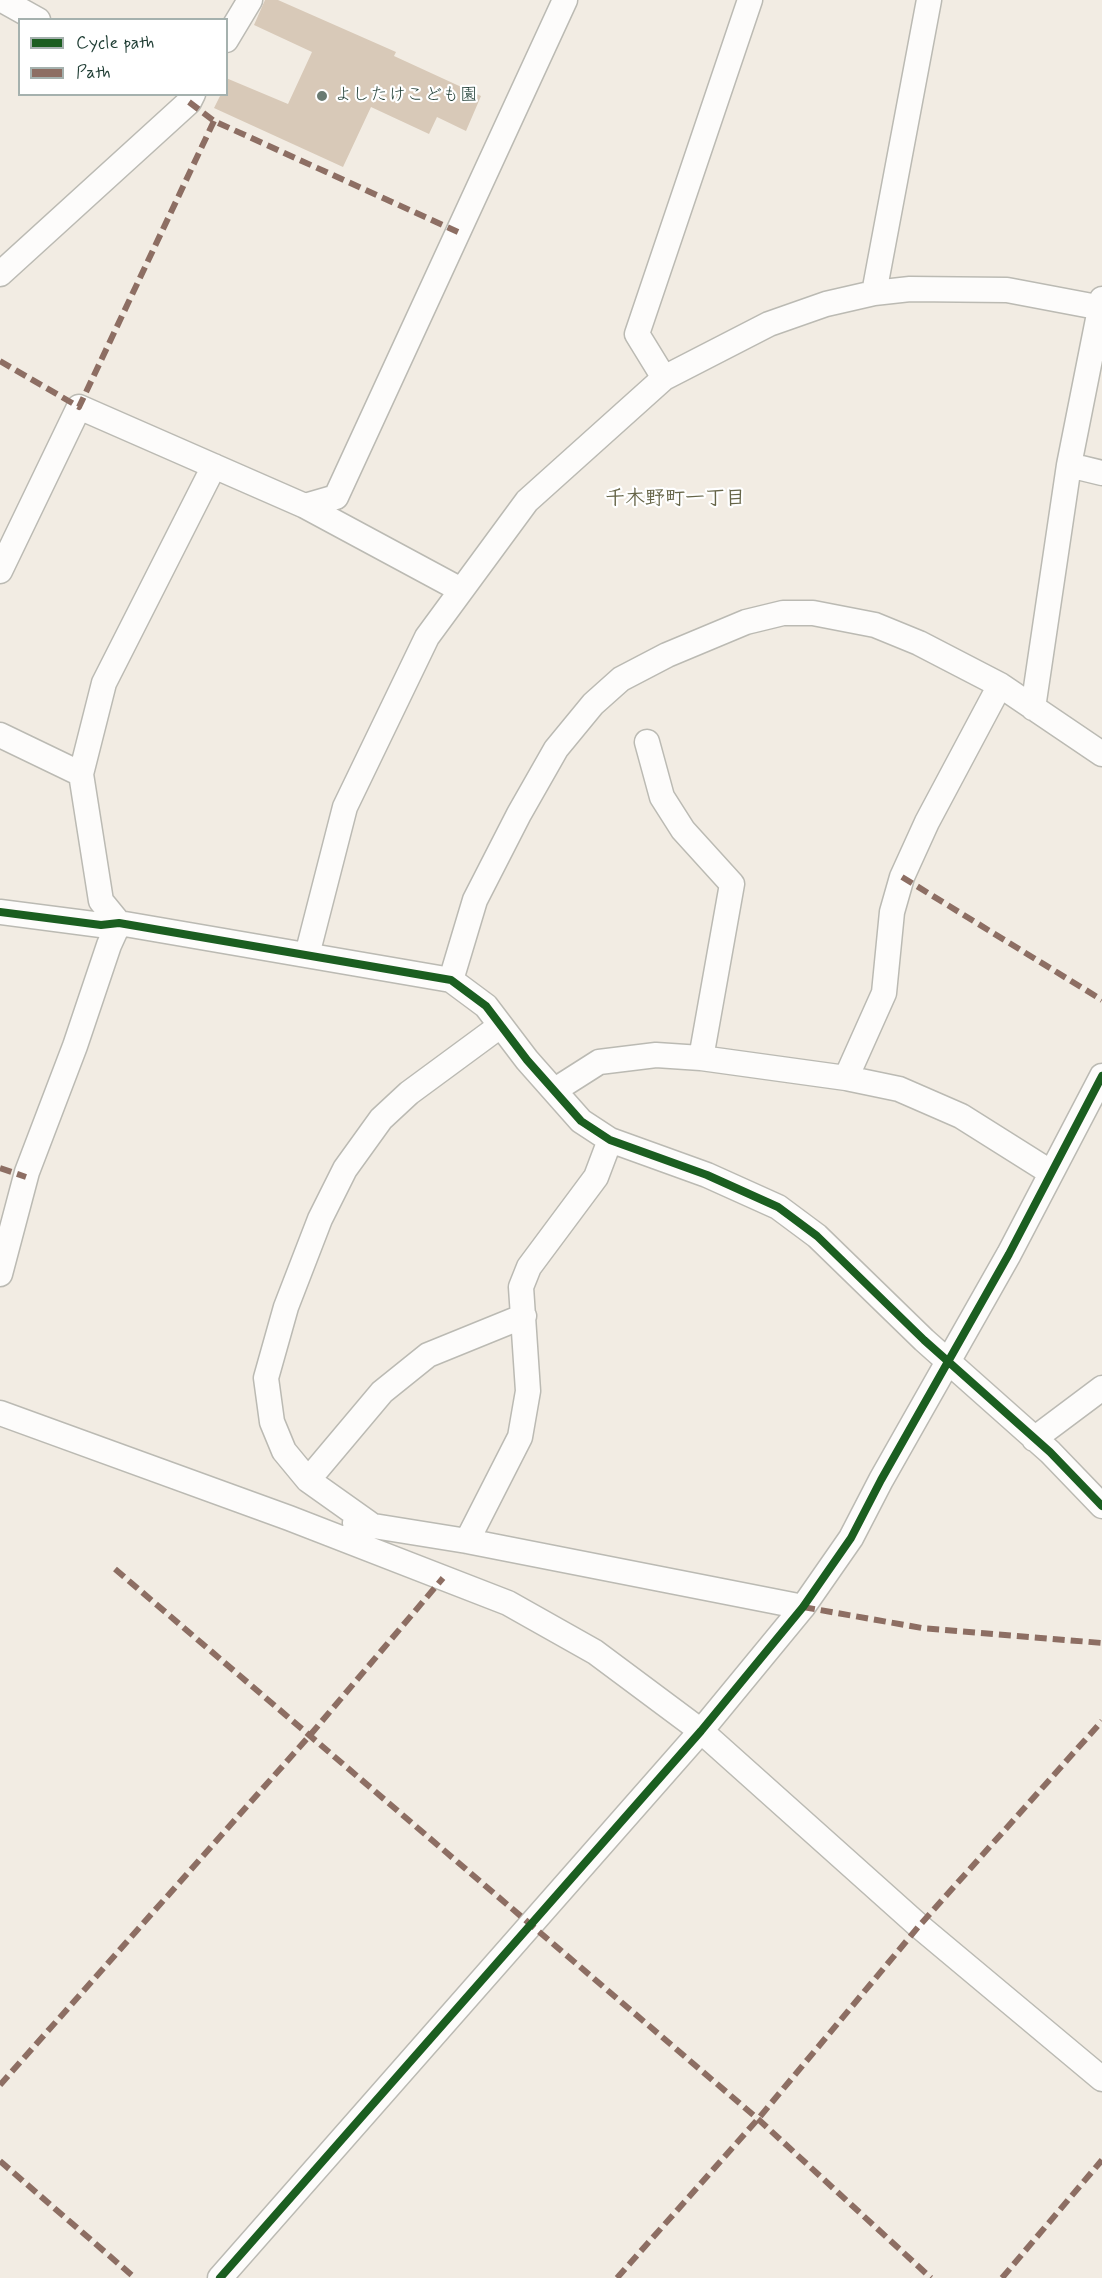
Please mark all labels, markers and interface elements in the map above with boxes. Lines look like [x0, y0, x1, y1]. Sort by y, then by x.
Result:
legend [18, 18, 228, 96]
text: Cycle path [76, 31, 154, 55]
text: Path [76, 61, 111, 85]
place label: よしたけこども園 [334, 85, 478, 107]
marker: よしたけこども園 [315, 89, 329, 103]
district label: 千木野町一丁目 [605, 488, 745, 512]

